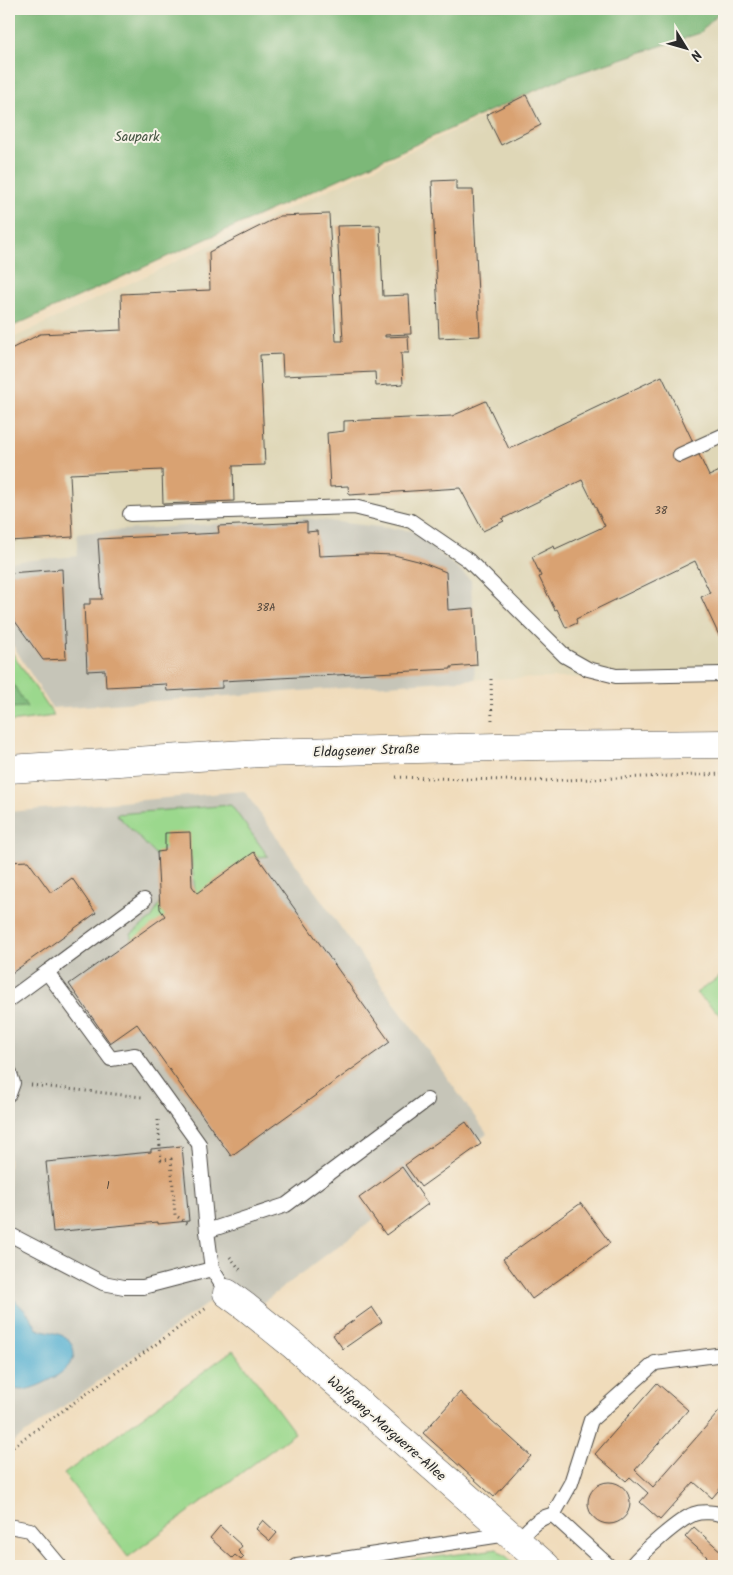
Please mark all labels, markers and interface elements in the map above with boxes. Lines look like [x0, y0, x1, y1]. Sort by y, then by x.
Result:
north arrow [660, 22, 710, 72]
text: N [684, 45, 707, 65]
park label: Saupark [114, 126, 160, 148]
house number: 38 [655, 502, 668, 520]
house number: 38A [256, 599, 276, 617]
street label: Eldagsener Straße [312, 738, 420, 764]
house number: 1 [106, 1177, 110, 1195]
street label: Wolfgang-Marguerre-Allee [322, 1371, 451, 1487]

